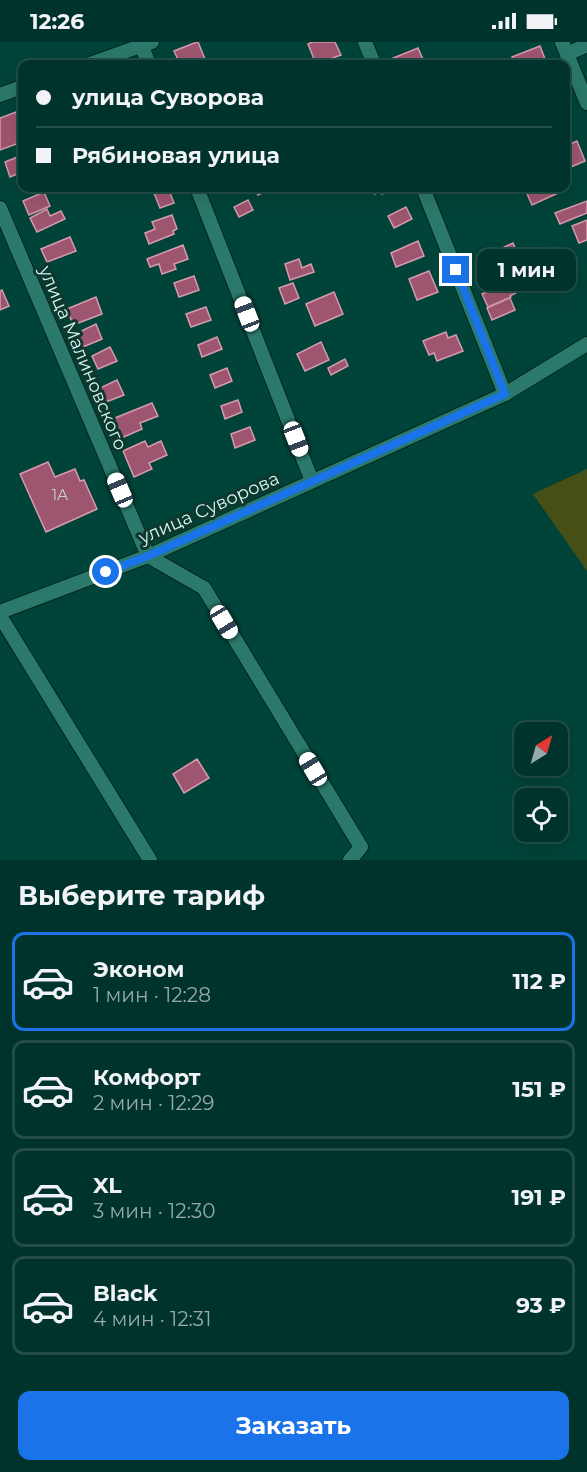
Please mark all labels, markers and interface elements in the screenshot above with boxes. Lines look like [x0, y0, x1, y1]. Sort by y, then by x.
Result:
text: 12:26 [30, 8, 84, 35]
text: улица Суворова [72, 84, 264, 111]
text: Рябиновая улица [72, 142, 280, 169]
callout: 1 мин [477, 249, 576, 291]
route end [442, 256, 469, 283]
text: 1 мин [498, 258, 555, 282]
street label: улица Малиновского [34, 261, 132, 454]
car [232, 294, 262, 334]
car [281, 419, 311, 459]
street label: улица Суворова [134, 467, 283, 549]
car [105, 470, 135, 510]
house number: 1А [52, 485, 68, 504]
route start [92, 558, 119, 585]
car [207, 602, 241, 642]
north arrow [514, 722, 568, 776]
map controls [514, 722, 568, 842]
car [296, 749, 330, 789]
button: locate [514, 788, 568, 842]
text: Выберите тариф [18, 879, 265, 912]
icon: car [21, 955, 75, 1009]
text: Эконом [93, 956, 184, 983]
text: 112 ₽ [512, 968, 566, 995]
text: 1 мин · 12:28 [93, 983, 211, 1007]
icon: car [21, 1063, 75, 1117]
text: Комфорт [93, 1064, 201, 1091]
text: 151 ₽ [512, 1076, 566, 1103]
text: 2 мин · 12:29 [93, 1091, 215, 1115]
icon: car [21, 1171, 75, 1225]
text: XL [93, 1172, 122, 1199]
text: 191 ₽ [512, 1184, 566, 1211]
text: 3 мин · 12:30 [93, 1199, 215, 1223]
icon: car [21, 1279, 75, 1333]
text: Black [93, 1280, 157, 1307]
text: 93 ₽ [516, 1292, 566, 1319]
text: 4 мин · 12:31 [93, 1307, 211, 1331]
button: Заказать [18, 1391, 569, 1460]

